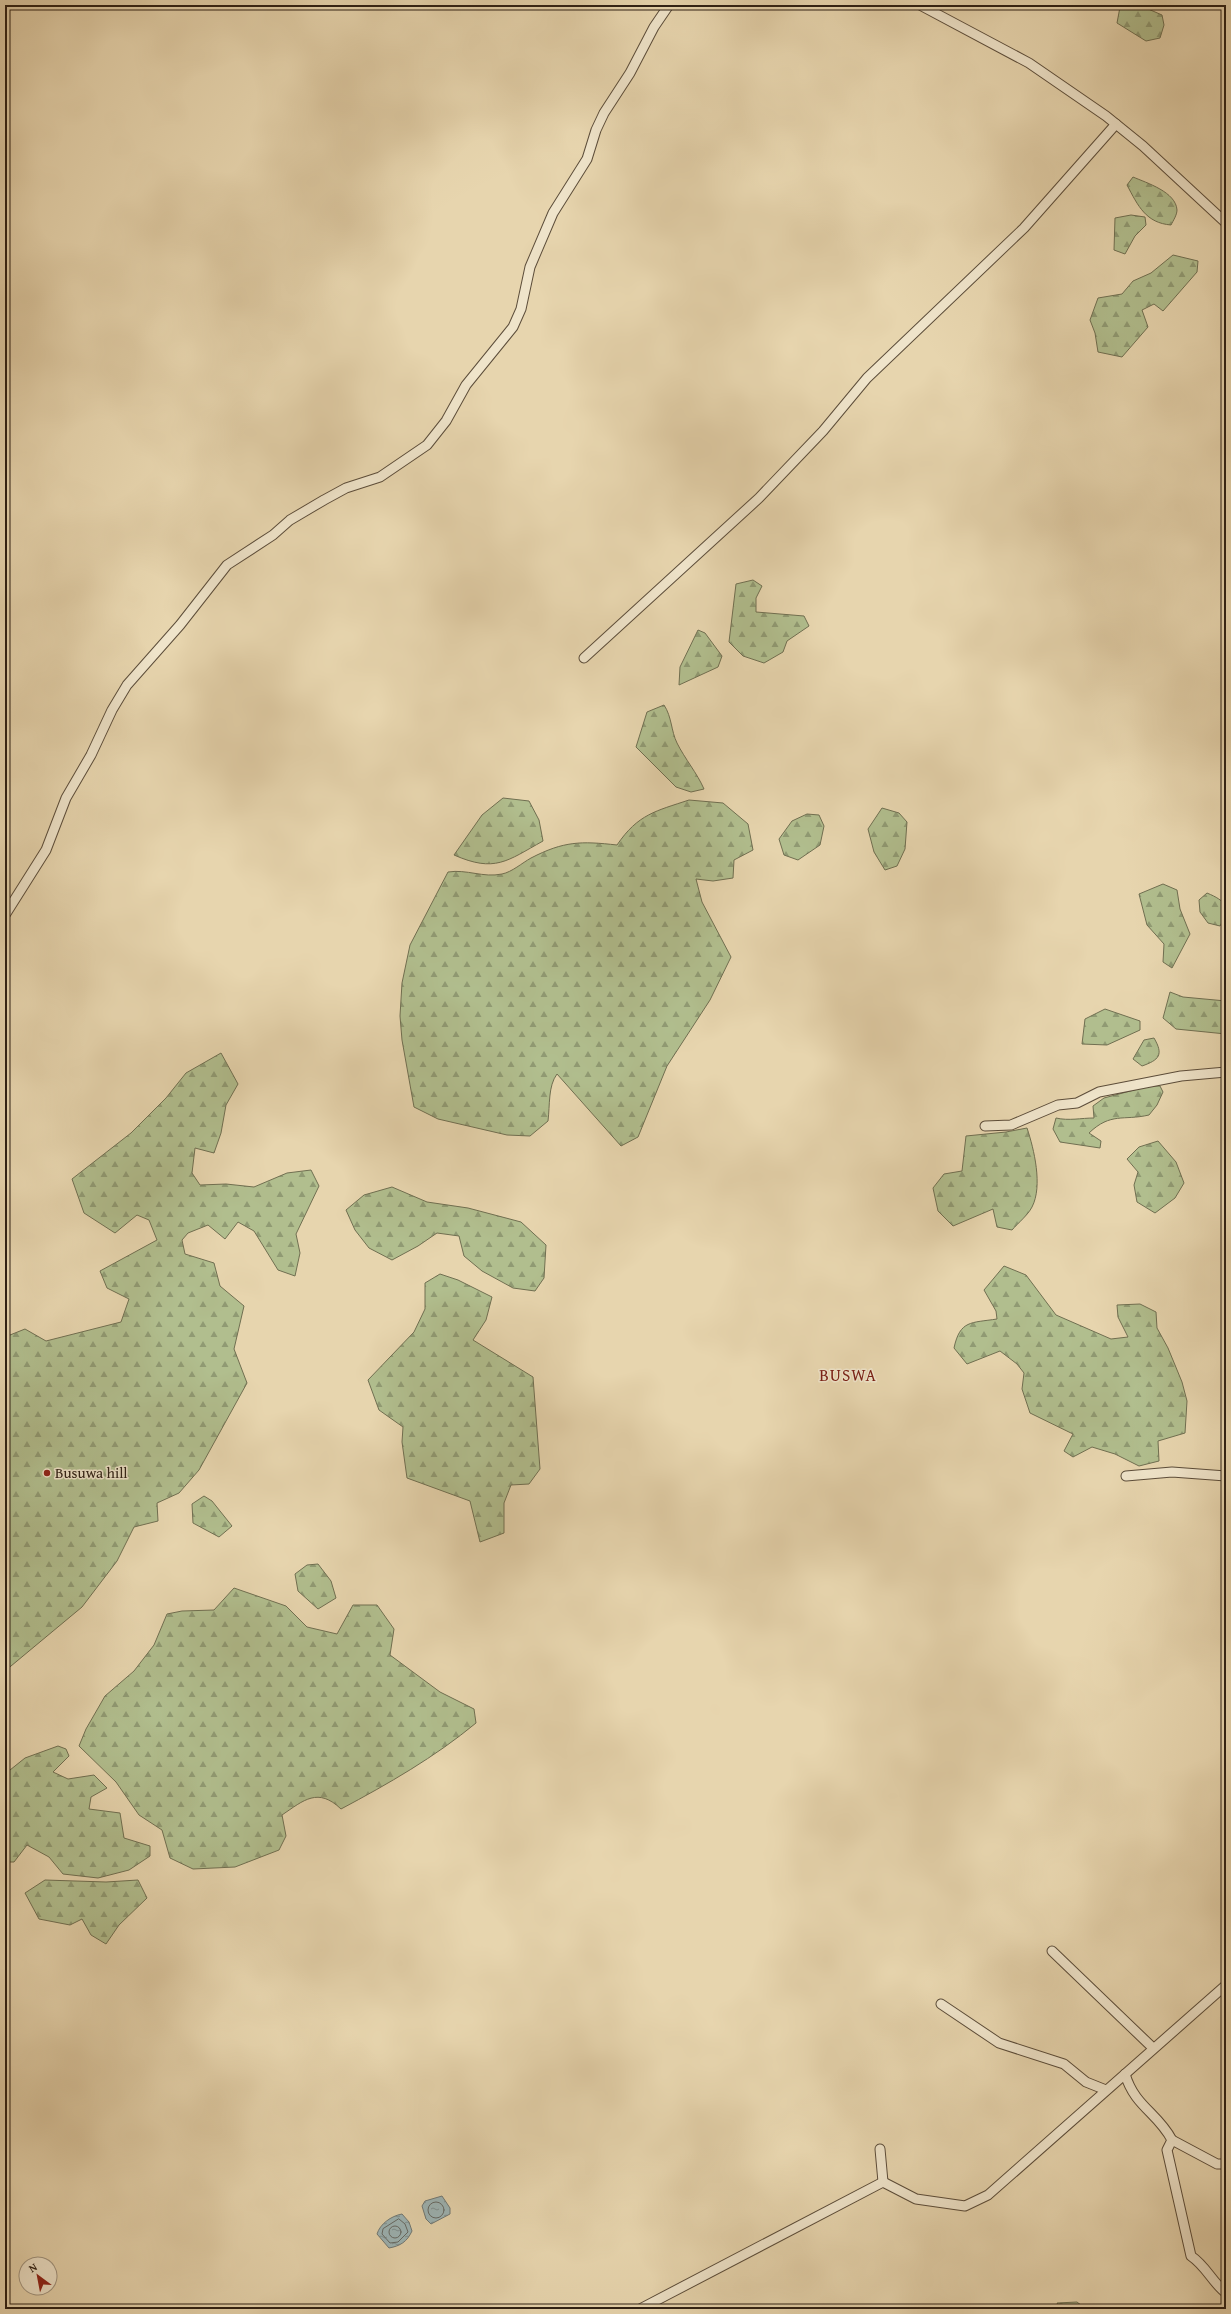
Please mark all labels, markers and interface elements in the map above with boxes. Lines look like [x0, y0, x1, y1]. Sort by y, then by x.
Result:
district label: BUSWA [819, 1362, 877, 1387]
place label: Busuwa hill [55, 1462, 128, 1483]
marker: Busuwa hill [42, 1468, 52, 1478]
north arrow [18, 2256, 58, 2296]
text: N [25, 2258, 41, 2276]

